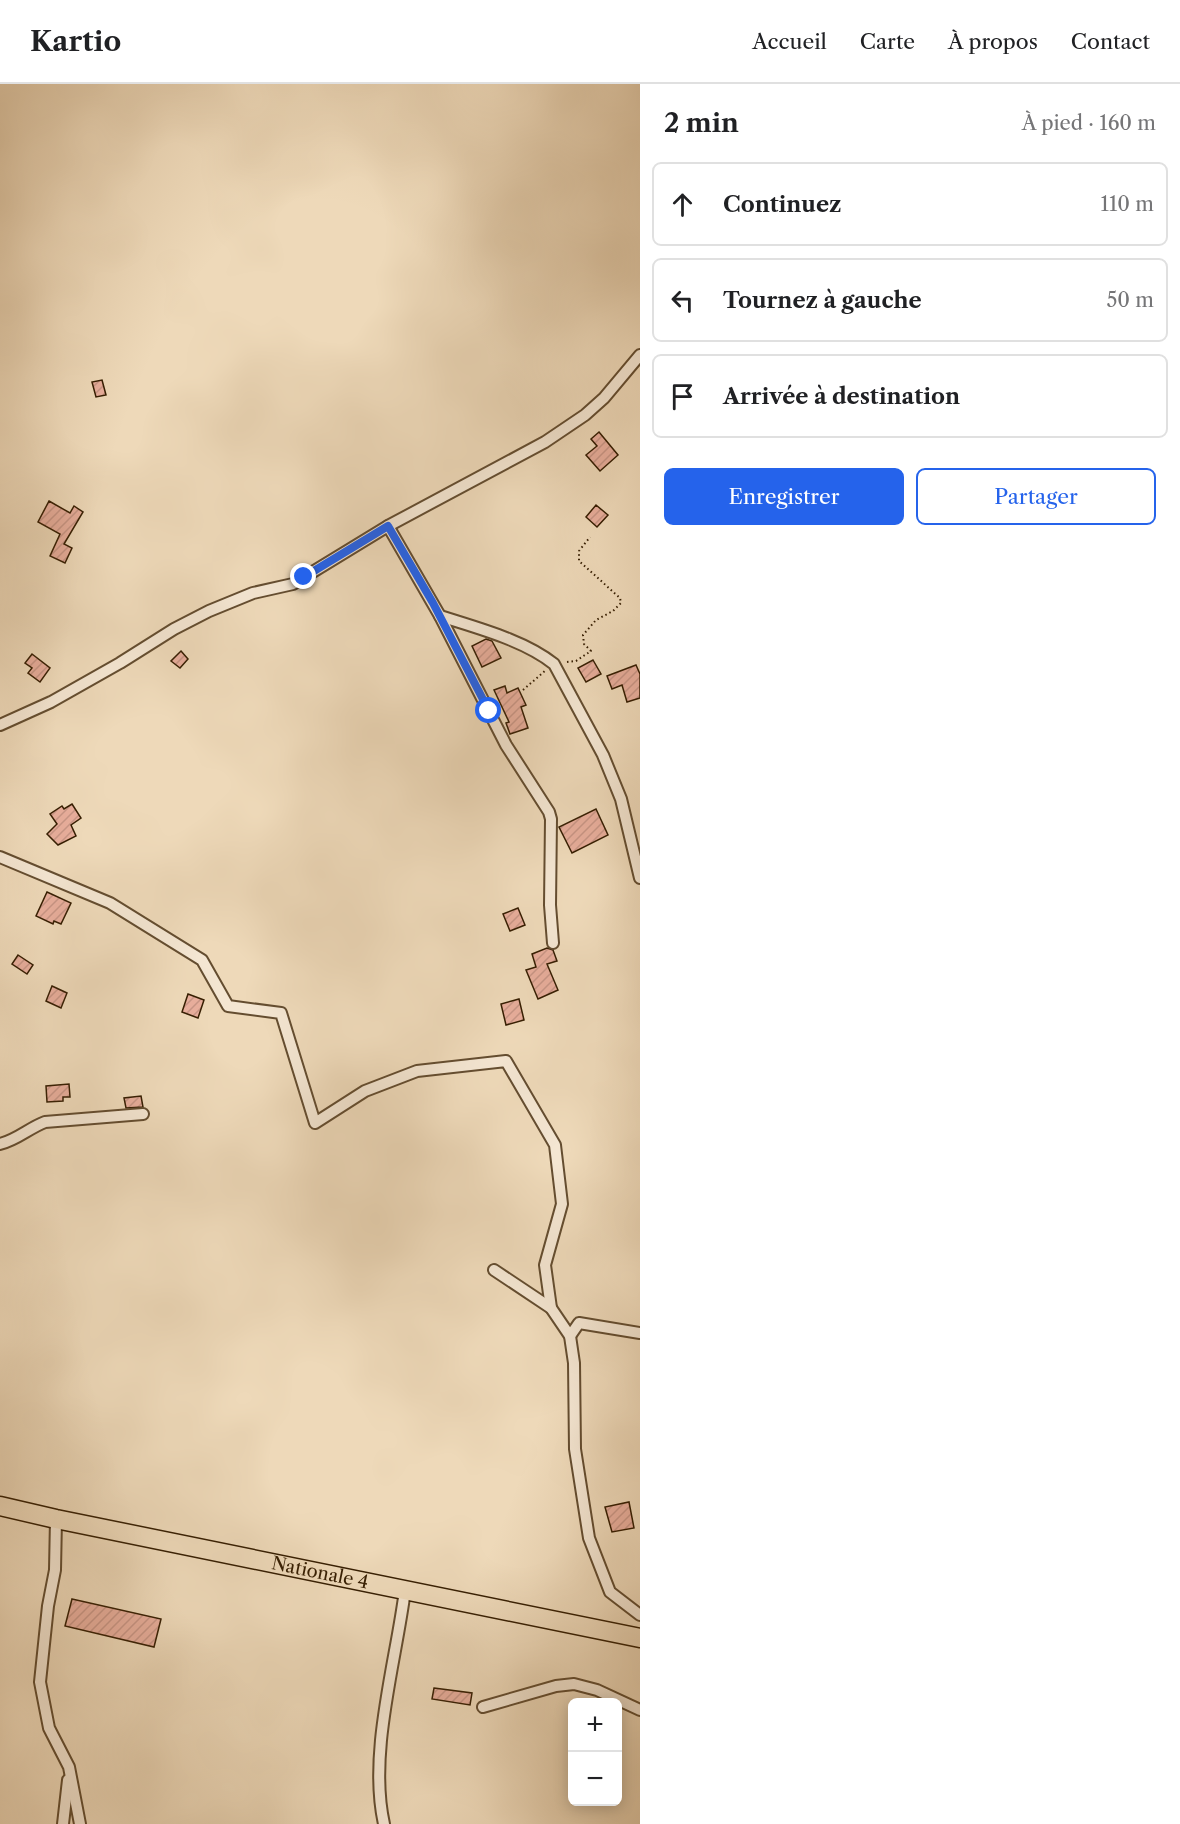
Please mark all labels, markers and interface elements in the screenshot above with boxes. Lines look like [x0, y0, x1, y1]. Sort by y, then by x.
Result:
text: Kartio [30, 24, 121, 58]
text: Accueil [752, 29, 827, 54]
text: Carte [860, 29, 915, 54]
text: À propos [948, 29, 1038, 54]
text: Contact [1071, 29, 1150, 54]
text: 2 min [664, 107, 739, 139]
text: À pied · 160 m [1022, 111, 1156, 135]
icon: ahead [666, 188, 699, 221]
text: Continuez [723, 191, 842, 218]
text: 110 m [1101, 192, 1154, 216]
icon: left [666, 284, 699, 317]
text: Tournez à gauche [723, 287, 922, 314]
text: 50 m [1107, 288, 1154, 312]
icon: arrive [666, 380, 699, 413]
text: Arrivée à destination [723, 383, 960, 410]
button: Enregistrer [664, 468, 904, 525]
button: Partager [916, 468, 1156, 525]
route end [290, 563, 316, 589]
route start [475, 697, 501, 723]
street label: Nationale 4 [270, 1552, 370, 1593]
map controls [568, 1698, 622, 1806]
button: + [568, 1698, 622, 1752]
button: − [568, 1752, 622, 1806]

